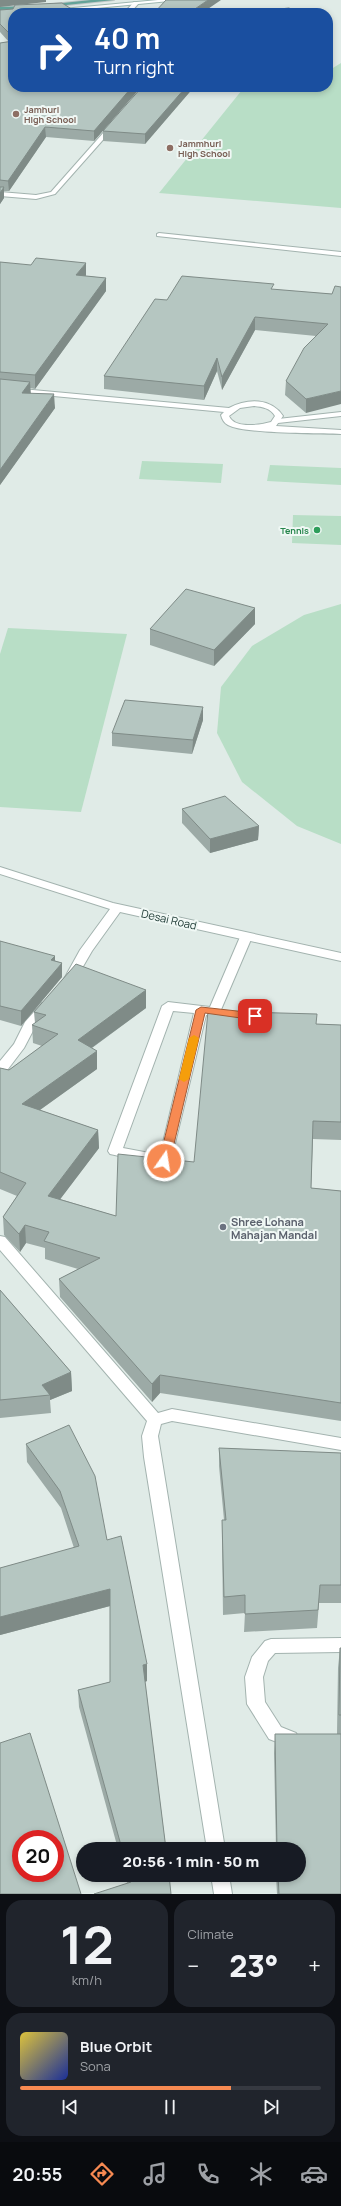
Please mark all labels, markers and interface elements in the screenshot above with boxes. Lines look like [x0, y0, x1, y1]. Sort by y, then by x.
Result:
text: 40 m [94, 19, 160, 57]
icon: right [28, 24, 80, 76]
text: Turn right [94, 55, 175, 79]
place label: Jamhuri High School [24, 103, 76, 126]
marker: Jamhuri High School [11, 109, 21, 119]
place label: Jammhuri High School [178, 137, 230, 160]
marker: Jammhuri High School [165, 143, 175, 153]
place label: Tennis [280, 524, 309, 537]
marker: Tennis [312, 525, 322, 535]
street label: Desai Road [140, 905, 198, 933]
pin [238, 999, 272, 1033]
icon: arrive [244, 1005, 266, 1027]
position arrow [143, 1140, 185, 1182]
place label: Shree Lohana Mahajan Mandal [231, 1214, 317, 1242]
marker: Shree Lohana Mahajan Mandal [218, 1222, 228, 1232]
speed limit sign: 20 [12, 1830, 64, 1882]
text: 20:56 · 1 min · 50 m [123, 1851, 259, 1872]
text: 12 [60, 1909, 114, 1980]
text: Climate [188, 1925, 234, 1943]
text: 23° [229, 1945, 279, 1986]
text: − [188, 1951, 199, 1981]
text: + [308, 1951, 321, 1981]
text: km/h [72, 1971, 102, 1989]
text: Blue Orbit [80, 2036, 152, 2057]
text: Sona [80, 2057, 111, 2075]
icon: previous [59, 2096, 81, 2118]
icon: pause [159, 2096, 181, 2118]
icon: next [260, 2096, 282, 2118]
icon: directions [88, 2160, 116, 2188]
icon: music [141, 2160, 169, 2188]
icon: phone [194, 2160, 222, 2188]
icon: climate [247, 2160, 275, 2188]
icon: car [300, 2160, 328, 2188]
text: 20:55 [13, 2162, 62, 2186]

